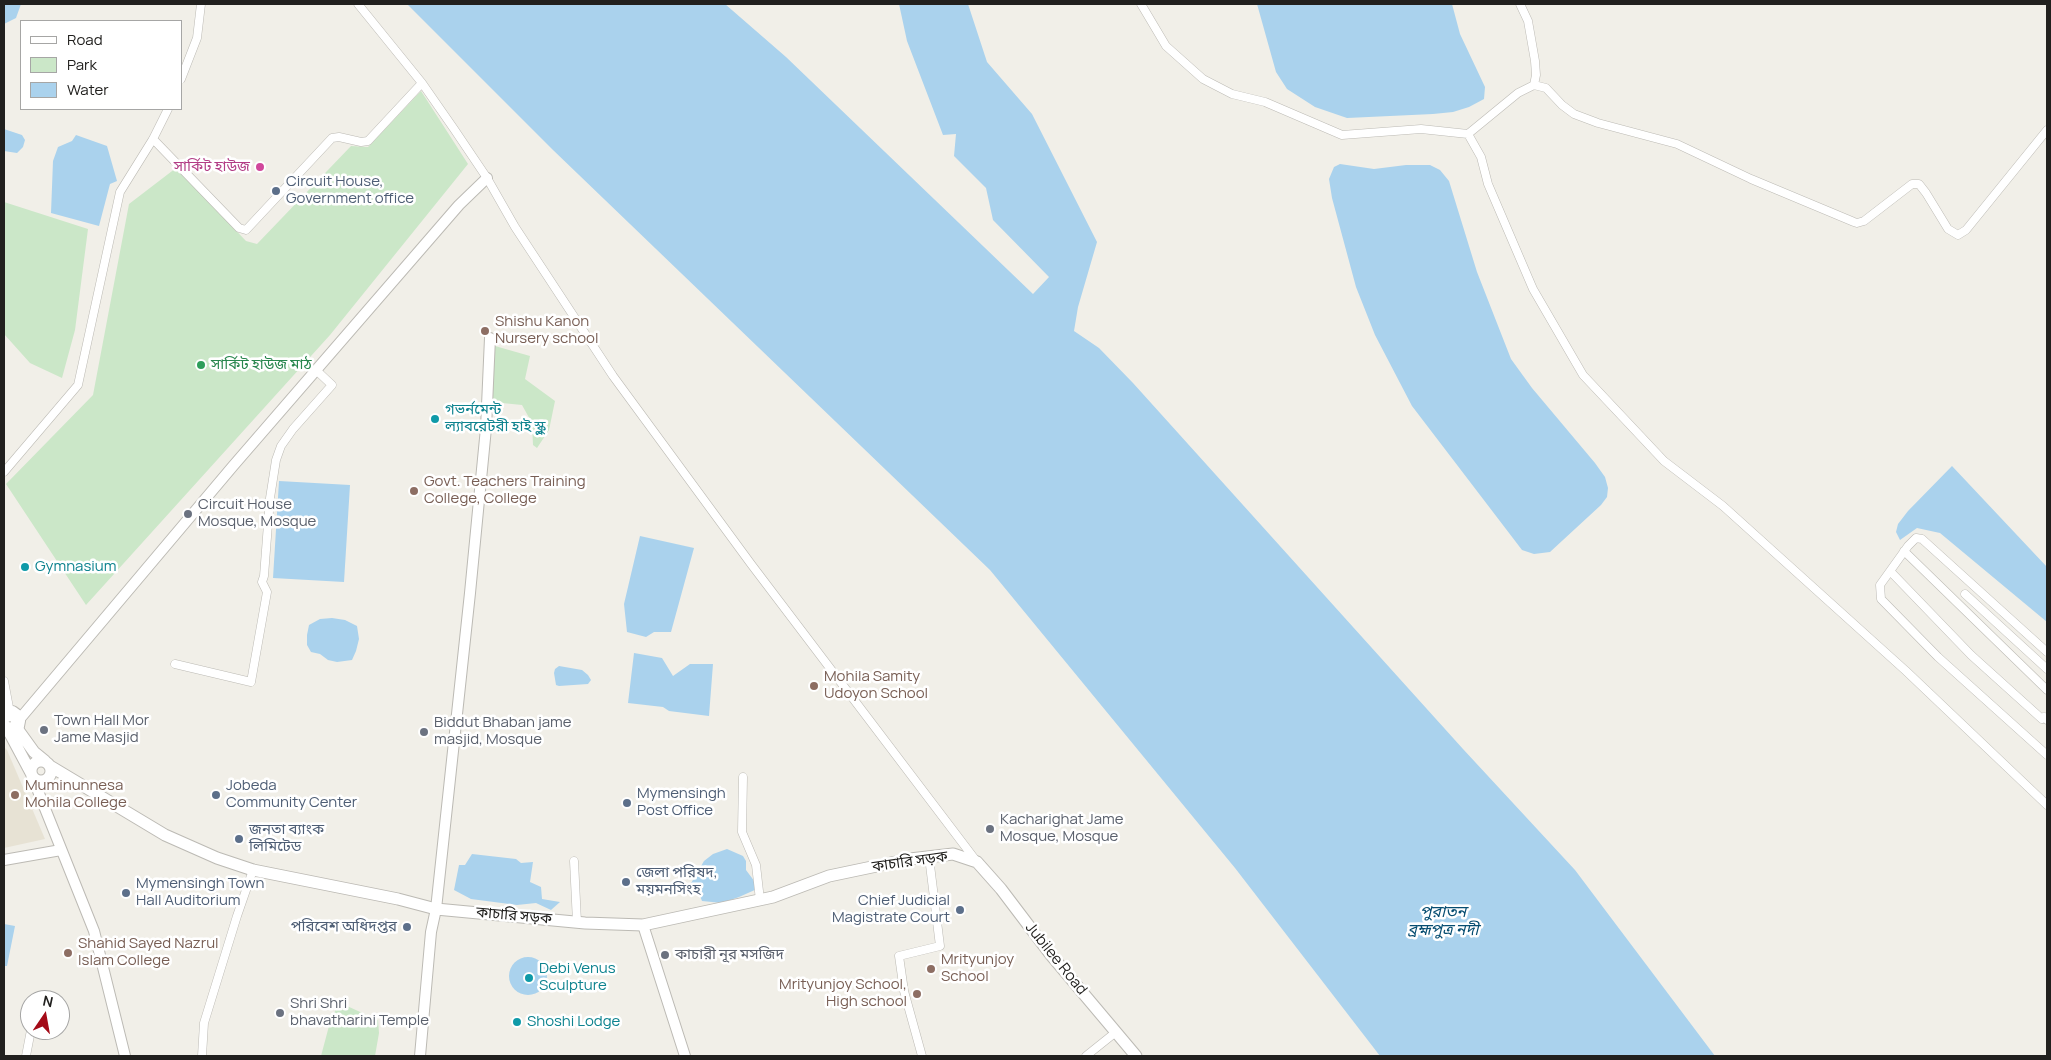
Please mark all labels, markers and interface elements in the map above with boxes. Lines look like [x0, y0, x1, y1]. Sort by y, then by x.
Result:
legend [20, 20, 182, 110]
text: Road [67, 29, 103, 50]
text: Park [67, 54, 97, 75]
text: Water [67, 79, 109, 100]
place label: সার্কিট হাউজ [174, 158, 250, 176]
marker: সার্কিট হাউজ [254, 161, 266, 173]
place label: Circuit House, Government office [286, 173, 414, 208]
marker: Circuit House, Government office [270, 185, 282, 197]
place label: Shishu Kanon Nursery school [495, 313, 598, 348]
marker: Shishu Kanon Nursery school [479, 325, 491, 337]
place label: সার্কিট হাউজ মাঠ [211, 356, 312, 374]
marker: সার্কিট হাউজ মাঠ [195, 359, 207, 371]
place label: গভর্নমেন্ট ল্যাবরেটরী হাই স্কুল [445, 401, 546, 436]
marker: গভর্নমেন্ট ল্যাবরেটরী হাই স্কুল [429, 413, 441, 425]
place label: Govt. Teachers Training College, College [424, 473, 586, 508]
marker: Govt. Teachers Training College, College [408, 485, 420, 497]
place label: Circuit House Mosque, Mosque [198, 496, 316, 531]
marker: Circuit House Mosque, Mosque [182, 508, 194, 520]
place label: Gymnasium [35, 558, 116, 576]
marker: Gymnasium [19, 561, 31, 573]
place label: Mohila Samity Udoyon School [824, 668, 928, 703]
marker: Mohila Samity Udoyon School [808, 680, 820, 692]
place label: Town Hall Mor Jame Masjid [54, 712, 149, 747]
place label: Biddut Bhaban jame masjid, Mosque [434, 714, 571, 749]
marker: Town Hall Mor Jame Masjid [38, 724, 50, 736]
marker: Biddut Bhaban jame masjid, Mosque [418, 726, 430, 738]
place label: Muminunnesa Mohila College [25, 777, 127, 812]
place label: Jobeda Community Center [226, 777, 357, 812]
place label: Mymensingh Post Office [637, 785, 726, 820]
marker: Muminunnesa Mohila College [9, 789, 21, 801]
marker: Jobeda Community Center [210, 789, 222, 801]
marker: Mymensingh Post Office [621, 797, 633, 809]
place label: Kacharighat Jame Mosque, Mosque [1000, 811, 1124, 846]
place label: জনতা ব্যাংক লিমিটেড [249, 821, 324, 856]
marker: Kacharighat Jame Mosque, Mosque [984, 823, 996, 835]
marker: জনতা ব্যাংক লিমিটেড [233, 833, 245, 845]
street label: কাচারি সড়ক [871, 848, 949, 876]
place label: জেলা পরিষদ, ময়মনসিংহ [636, 864, 718, 899]
place label: Mymensingh Town Hall Auditorium [136, 875, 264, 910]
marker: জেলা পরিষদ, ময়মনসিংহ [620, 876, 632, 888]
marker: Mymensingh Town Hall Auditorium [120, 887, 132, 899]
place label: Chief Judicial Magistrate Court [832, 892, 950, 927]
water label: পুরাতন ব্রহ্মপুত্র নদী [1407, 903, 1479, 941]
street label: কাচারি সড়ক [475, 904, 553, 928]
marker: Chief Judicial Magistrate Court [954, 904, 966, 916]
place label: পরিবেশ অধিদপ্তর [291, 918, 397, 936]
street label: Jubilee Road [1021, 919, 1091, 999]
marker: পরিবেশ অধিদপ্তর [401, 921, 413, 933]
place label: Shahid Sayed Nazrul Islam College [78, 935, 219, 970]
place label: কাচারী নূর মসজিদ [675, 946, 784, 964]
marker: Shahid Sayed Nazrul Islam College [62, 947, 74, 959]
marker: কাচারী নূর মসজিদ [659, 949, 671, 961]
place label: Mrityunjoy School [941, 951, 1014, 986]
place label: Debi Venus Sculpture [539, 960, 616, 995]
marker: Mrityunjoy School [925, 963, 937, 975]
marker: Debi Venus Sculpture [523, 972, 535, 984]
place label: Mrityunjoy School, High school [779, 976, 907, 1011]
marker: Mrityunjoy School, High school [911, 988, 923, 1000]
north arrow [20, 990, 70, 1040]
text: N [41, 990, 55, 1011]
place label: Shri Shri bhavatharini Temple [290, 995, 429, 1030]
marker: Shri Shri bhavatharini Temple [274, 1007, 286, 1019]
place label: Shoshi Lodge [527, 1013, 620, 1031]
marker: Shoshi Lodge [511, 1016, 523, 1028]

